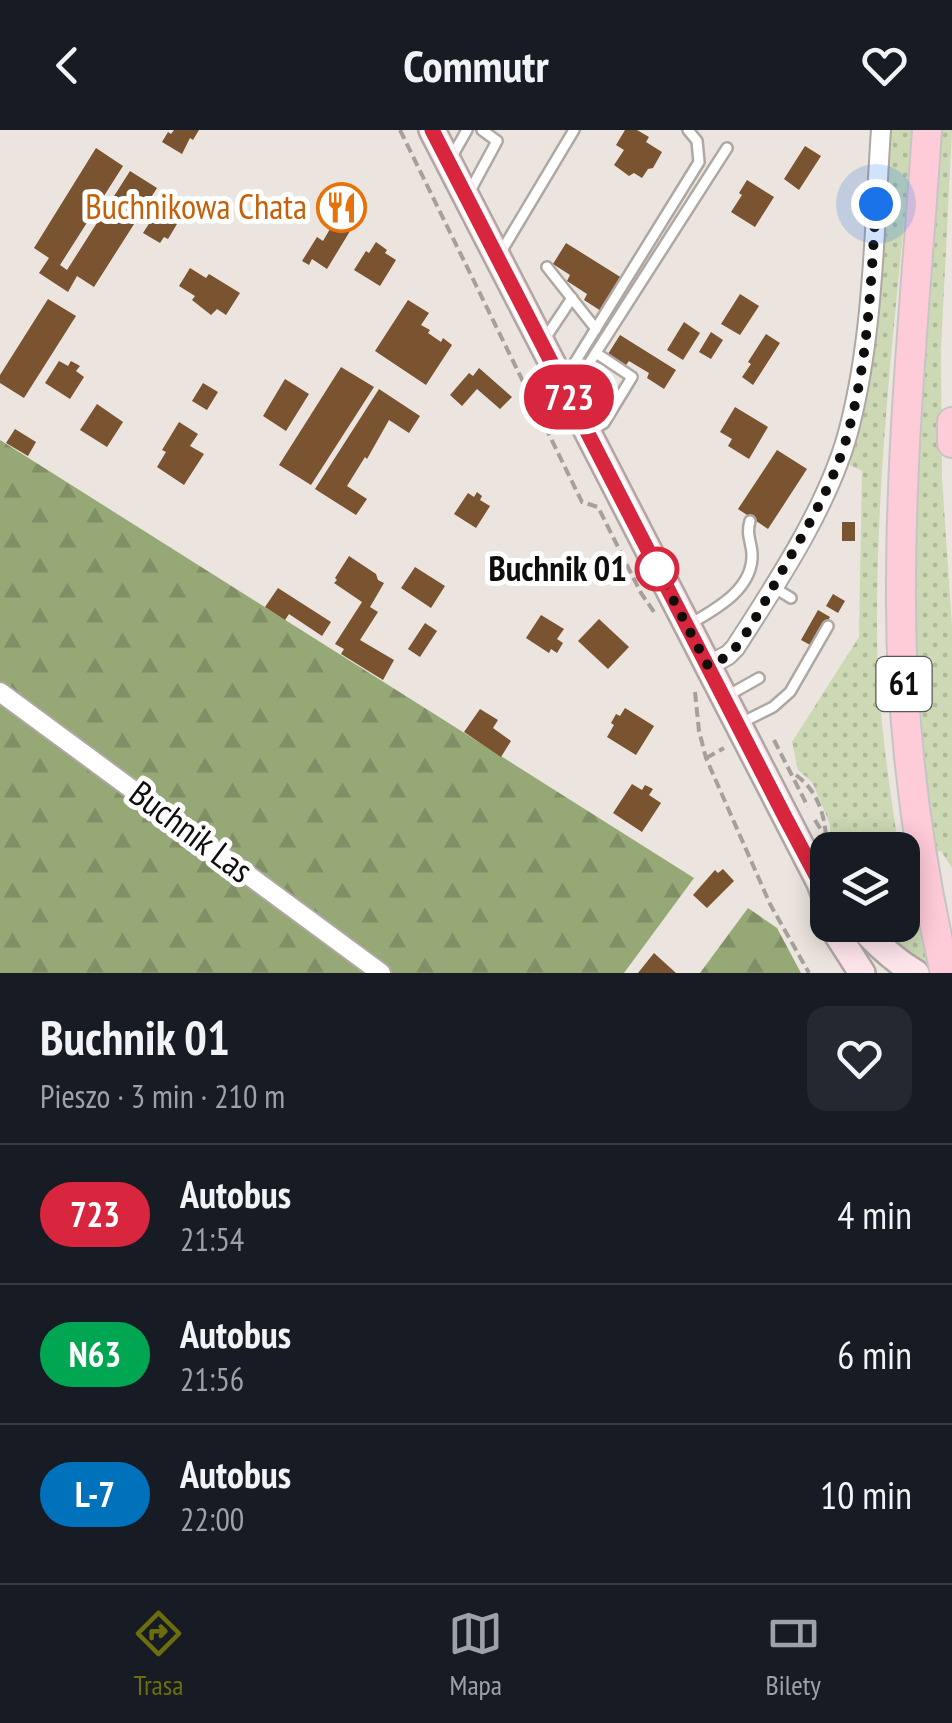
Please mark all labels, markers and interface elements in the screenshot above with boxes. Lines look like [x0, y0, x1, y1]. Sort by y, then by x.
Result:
text: Commutr [403, 36, 549, 94]
icon: back [40, 38, 95, 93]
icon: heart [857, 38, 912, 93]
your location [851, 179, 901, 229]
restaurant icon: Buchnikowa Chata [316, 181, 368, 233]
place label: Buchnikowa Chata [85, 183, 307, 229]
line badge: 723 [512, 364, 626, 430]
text: 723 [544, 374, 594, 420]
place label: Buchnik 01 [489, 545, 627, 591]
marker: Buchnik 01 [636, 548, 678, 590]
road number: 61 [876, 657, 932, 711]
street label: Buchnik Las [121, 770, 262, 892]
map controls [810, 832, 920, 942]
button: layers [810, 832, 920, 942]
text: Buchnik 01 [40, 1006, 230, 1068]
button: heart [807, 1006, 912, 1111]
text: Pieszo · 3 min · 210 m [40, 1075, 285, 1117]
text: Autobus [180, 1169, 291, 1218]
text: 4 min [837, 1190, 912, 1239]
text: 723 [70, 1191, 120, 1237]
text: 21:54 [180, 1218, 244, 1260]
text: Autobus [180, 1309, 291, 1358]
text: 6 min [837, 1330, 912, 1379]
text: N63 [69, 1331, 121, 1377]
text: 21:56 [180, 1358, 244, 1400]
text: Autobus [180, 1449, 291, 1498]
text: 10 min [820, 1470, 912, 1519]
text: L-7 [75, 1471, 115, 1517]
text: 22:00 [180, 1498, 244, 1540]
tab: Trasa [131, 1606, 186, 1703]
tab: Mapa [448, 1606, 503, 1703]
tab: Bilety [765, 1606, 821, 1703]

